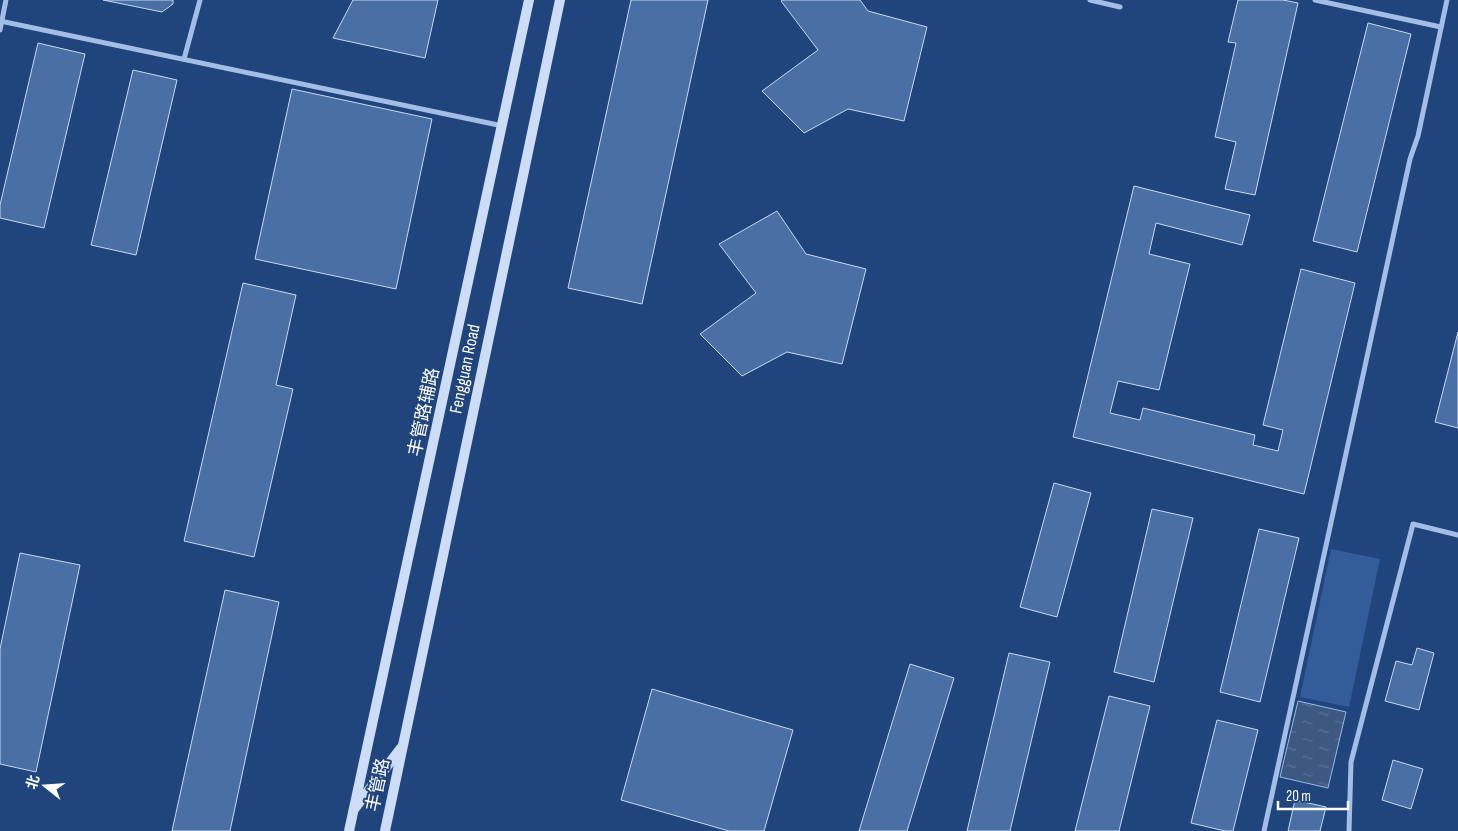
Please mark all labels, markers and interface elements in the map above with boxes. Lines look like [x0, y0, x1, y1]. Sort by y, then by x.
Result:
street label: Fengguan Road [445, 322, 485, 416]
street label: 丰管路辅路 [404, 366, 444, 458]
street label: 丰管路 [362, 756, 394, 814]
north arrow [20, 761, 70, 811]
text: 北 [23, 773, 43, 792]
scale bar [1278, 778, 1348, 810]
text: 20 m [1286, 787, 1311, 806]

